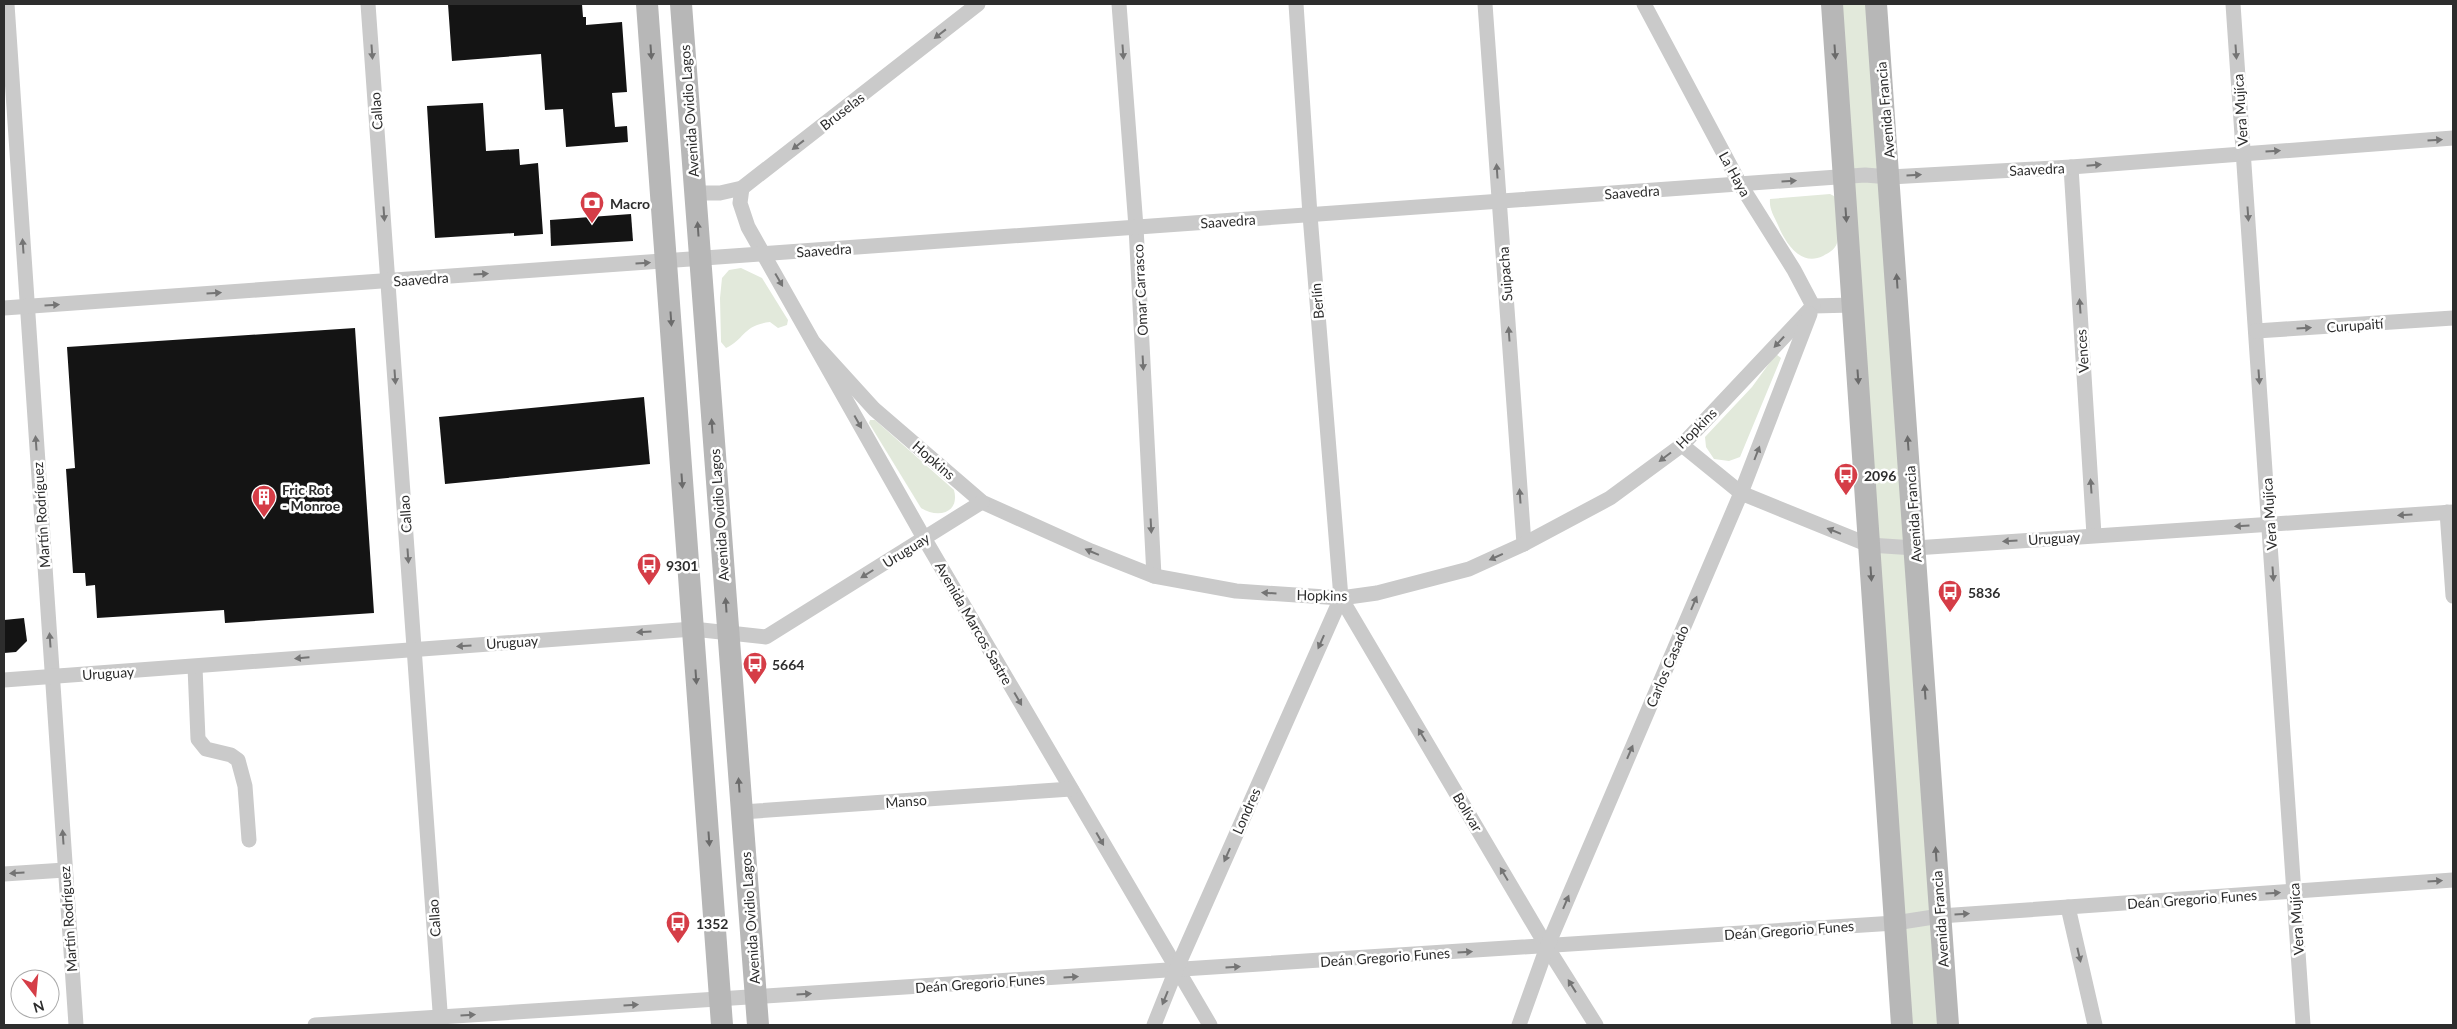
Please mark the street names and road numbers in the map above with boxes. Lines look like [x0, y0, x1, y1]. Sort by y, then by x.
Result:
street label: Avenida Ovidio Lagos [676, 44, 702, 178]
street label: Avenida Francia [1872, 61, 1898, 159]
street label: Vera Mujíca [2229, 73, 2251, 147]
street label: Bruselas [816, 88, 868, 134]
street label: Callao [366, 91, 386, 130]
street label: La Haya [1716, 148, 1754, 200]
street label: Saavedra [2009, 159, 2065, 179]
street label: Saavedra [1604, 182, 1660, 202]
street label: Saavedra [1200, 211, 1256, 231]
street label: Saavedra [796, 240, 852, 260]
street label: Omar Carrasco [1129, 244, 1151, 336]
street label: Suipacha [1495, 246, 1515, 302]
street label: Saavedra [393, 269, 449, 289]
street label: Berlín [1307, 282, 1327, 320]
street label: Curupaití [2326, 314, 2385, 335]
street label: Vences [2072, 329, 2092, 373]
street label: Hopkins [1672, 404, 1720, 452]
street label: Hopkins [909, 437, 959, 483]
street label: Avenida Ovidio Lagos [706, 448, 732, 582]
street label: Martín Rodríguez [29, 461, 53, 569]
street label: Avenida Francia [1901, 465, 1925, 563]
street label: Vera Mujíca [2258, 477, 2280, 551]
street label: Callao [395, 494, 415, 533]
street label: Uruguay [2027, 528, 2081, 548]
street label: Uruguay [879, 529, 933, 571]
street label: Avenida Marcos Sastre [932, 558, 1016, 688]
street label: Hopkins [1297, 586, 1347, 604]
street label: Carlos Casado [1642, 622, 1692, 710]
street label: Uruguay [485, 632, 539, 652]
street label: Uruguay [81, 663, 135, 683]
street label: Londres [1228, 785, 1264, 837]
street label: Bolívar [1450, 789, 1486, 835]
street label: Manso [885, 791, 927, 811]
street label: Avenida Ovidio Lagos [737, 851, 763, 985]
street label: Martín Rodríguez [56, 865, 80, 973]
street label: Avenida Francia [1928, 870, 1952, 968]
street label: Vera Mujíca [2285, 882, 2307, 956]
street label: Deán Gregorio Funes [2126, 886, 2258, 912]
street label: Callao [424, 898, 444, 937]
street label: Deán Gregorio Funes [1723, 917, 1855, 943]
street label: Deán Gregorio Funes [1319, 944, 1451, 970]
street label: Deán Gregorio Funes [914, 970, 1046, 996]

